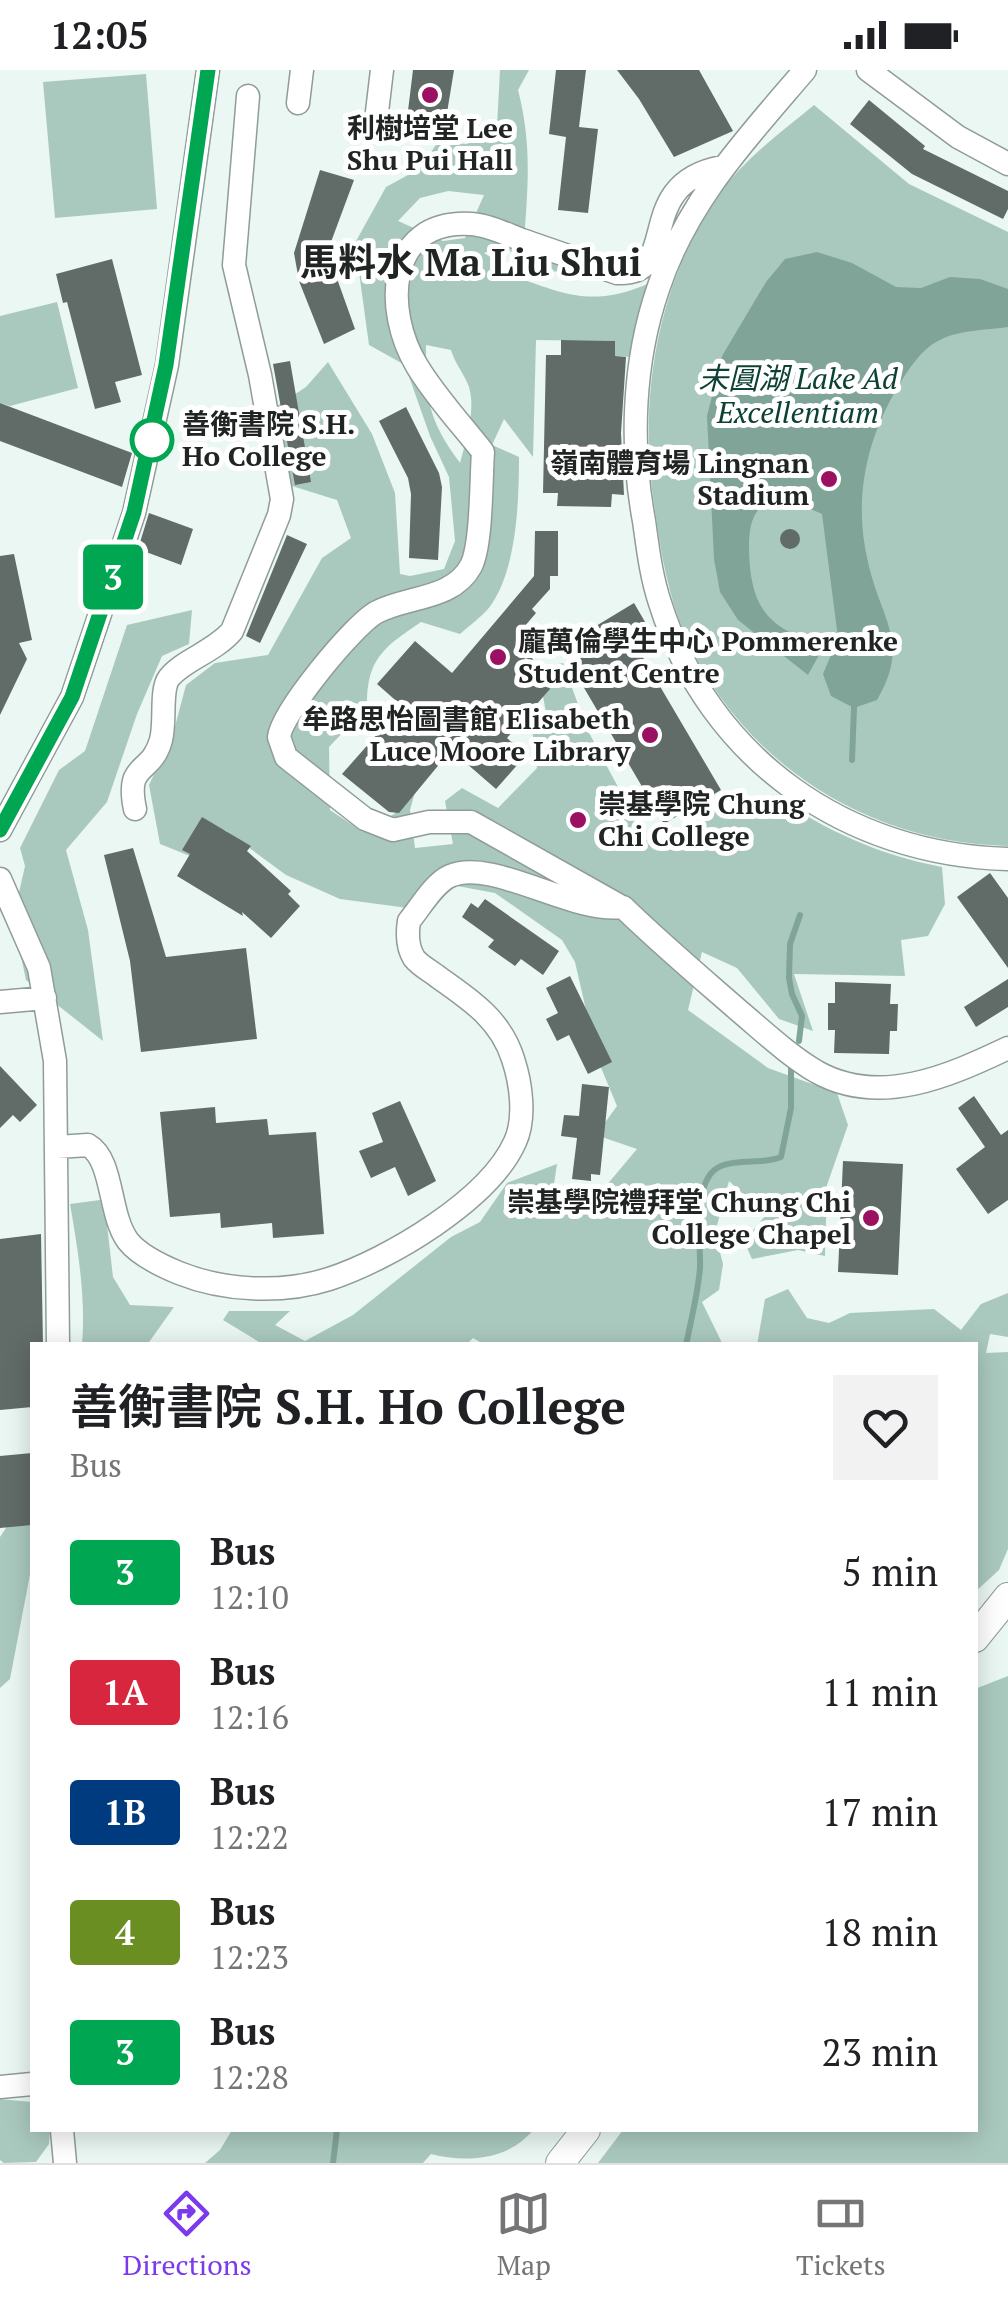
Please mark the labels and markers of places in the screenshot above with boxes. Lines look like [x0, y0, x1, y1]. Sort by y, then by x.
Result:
marker: 利樹培堂 Lee Shu Pui Hall [419, 84, 441, 106]
place label: 利樹培堂 Lee Shu Pui Hall [347, 109, 513, 178]
place label: 善衡書院 S.H. Ho College [182, 405, 355, 474]
marker: 善衡書院 S.H. Ho College [131, 419, 173, 461]
place label: 嶺南體育場 Lingnan Stadium [550, 444, 809, 513]
marker: 嶺南體育場 Lingnan Stadium [818, 468, 840, 490]
place label: 龐萬倫學生中心 Pommerenke Student Centre [518, 622, 898, 691]
marker: 龐萬倫學生中心 Pommerenke Student Centre [487, 646, 509, 668]
place label: 牟路思怡圖書館 Elisabeth Luce Moore Library [302, 700, 631, 769]
marker: 牟路思怡圖書館 Elisabeth Luce Moore Library [639, 724, 661, 746]
place label: 崇基學院 Chung Chi College [598, 785, 806, 854]
marker: 崇基學院 Chung Chi College [567, 809, 589, 831]
place label: 崇基學院禮拜堂 Chung Chi College Chapel [507, 1183, 851, 1252]
marker: 崇基學院禮拜堂 Chung Chi College Chapel [860, 1207, 882, 1229]

